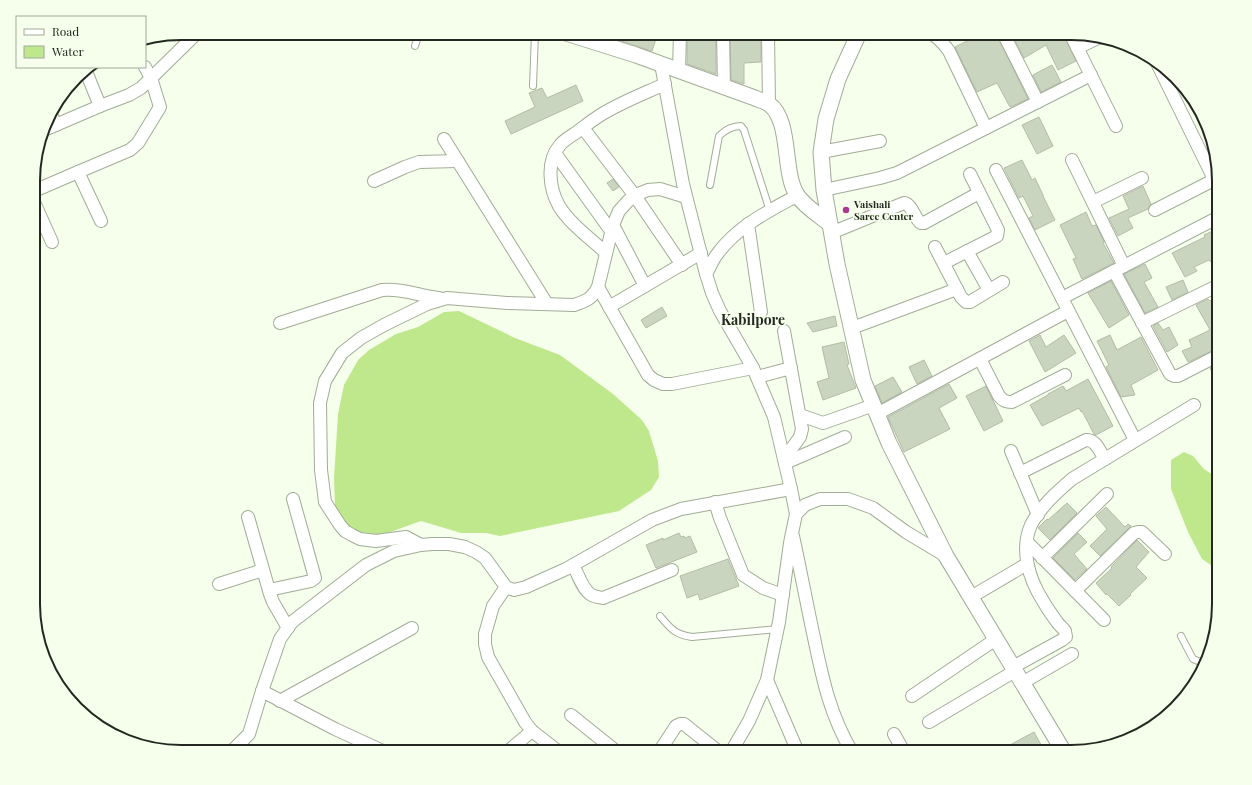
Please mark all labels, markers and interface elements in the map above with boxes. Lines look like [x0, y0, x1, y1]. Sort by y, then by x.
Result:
legend [16, 16, 146, 68]
text: Road [52, 23, 79, 39]
text: Water [51, 43, 85, 59]
place label: Vaishali Saree Center [853, 197, 914, 223]
marker: Vaishali Saree Center [841, 205, 851, 215]
district label: Kabilpore [721, 310, 785, 329]

